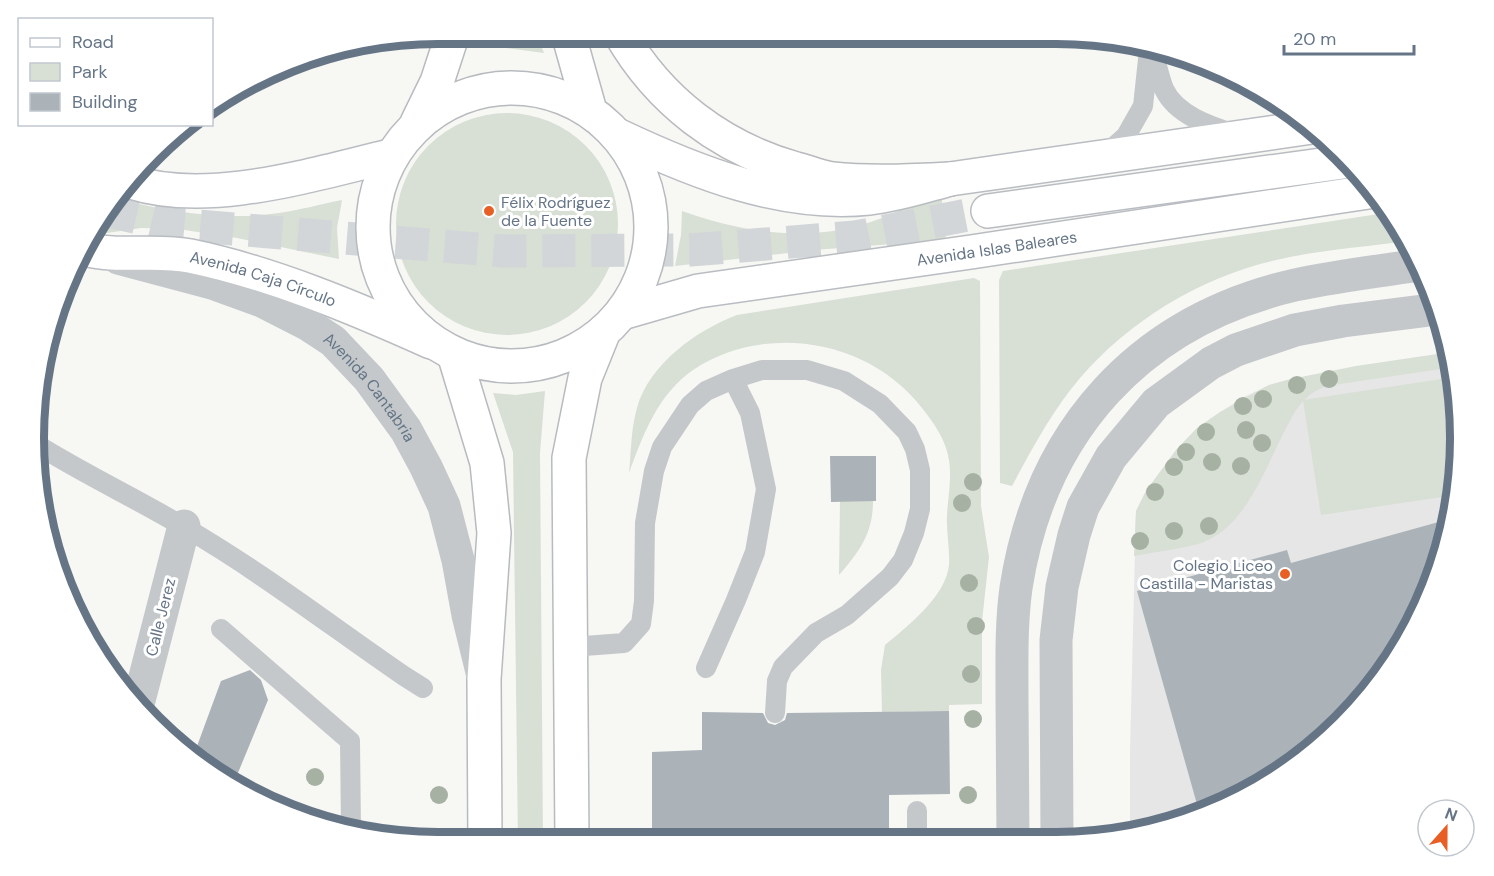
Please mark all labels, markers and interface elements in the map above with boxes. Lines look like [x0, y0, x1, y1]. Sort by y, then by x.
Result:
legend [18, 18, 213, 126]
scale bar [1284, 18, 1414, 56]
text: 20 m [1293, 27, 1336, 51]
text: Road [72, 30, 114, 54]
text: Park [72, 60, 108, 84]
text: Building [72, 90, 137, 114]
place label: Félix Rodríguez de la Fuente [501, 192, 610, 231]
marker: Félix Rodríguez de la Fuente [482, 204, 496, 218]
street label: Avenida Islas Baleares [915, 226, 1079, 271]
street label: Avenida Caja Círculo [188, 246, 339, 312]
street label: Avenida Cantabria [319, 328, 420, 445]
place label: Colegio Liceo Castilla - Maristas [1139, 555, 1273, 594]
marker: Colegio Liceo Castilla - Maristas [1278, 567, 1292, 581]
street label: Calle Jerez [141, 576, 180, 658]
north arrow [1416, 798, 1476, 858]
text: N [1442, 803, 1460, 826]

